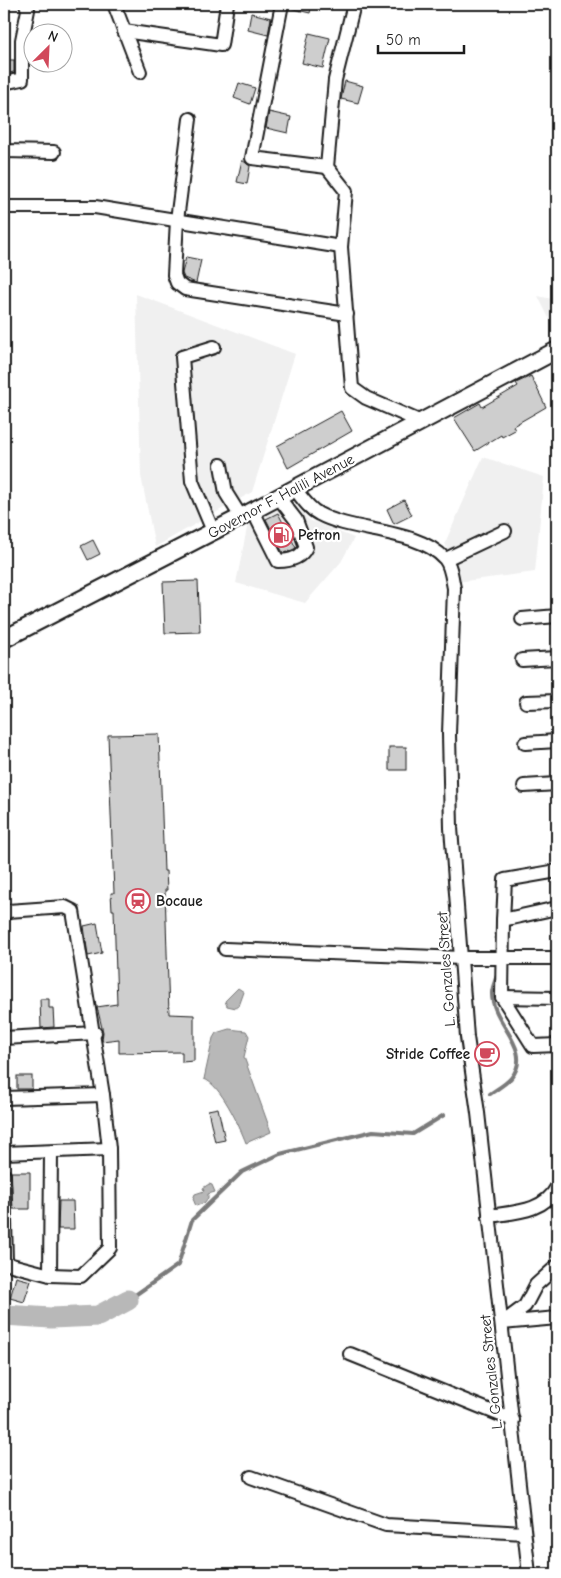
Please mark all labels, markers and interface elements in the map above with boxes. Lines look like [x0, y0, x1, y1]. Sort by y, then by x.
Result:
north arrow [22, 22, 72, 72]
scale bar [378, 22, 465, 54]
text: N [45, 27, 61, 46]
text: 50 m [386, 31, 421, 49]
street label: Governor F. Halili Avenue [205, 450, 358, 542]
fuel station icon: Petron [268, 522, 294, 548]
place label: Petron [298, 526, 340, 544]
station icon: Bocaue [125, 888, 151, 914]
place label: Bocaue [156, 892, 203, 910]
street label: L. Gonzales Street [433, 910, 459, 1027]
cafe icon: Stride Coffee [474, 1041, 500, 1067]
place label: Stride Coffee [386, 1045, 470, 1063]
street label: L. Gonzales Street [476, 1313, 506, 1430]

